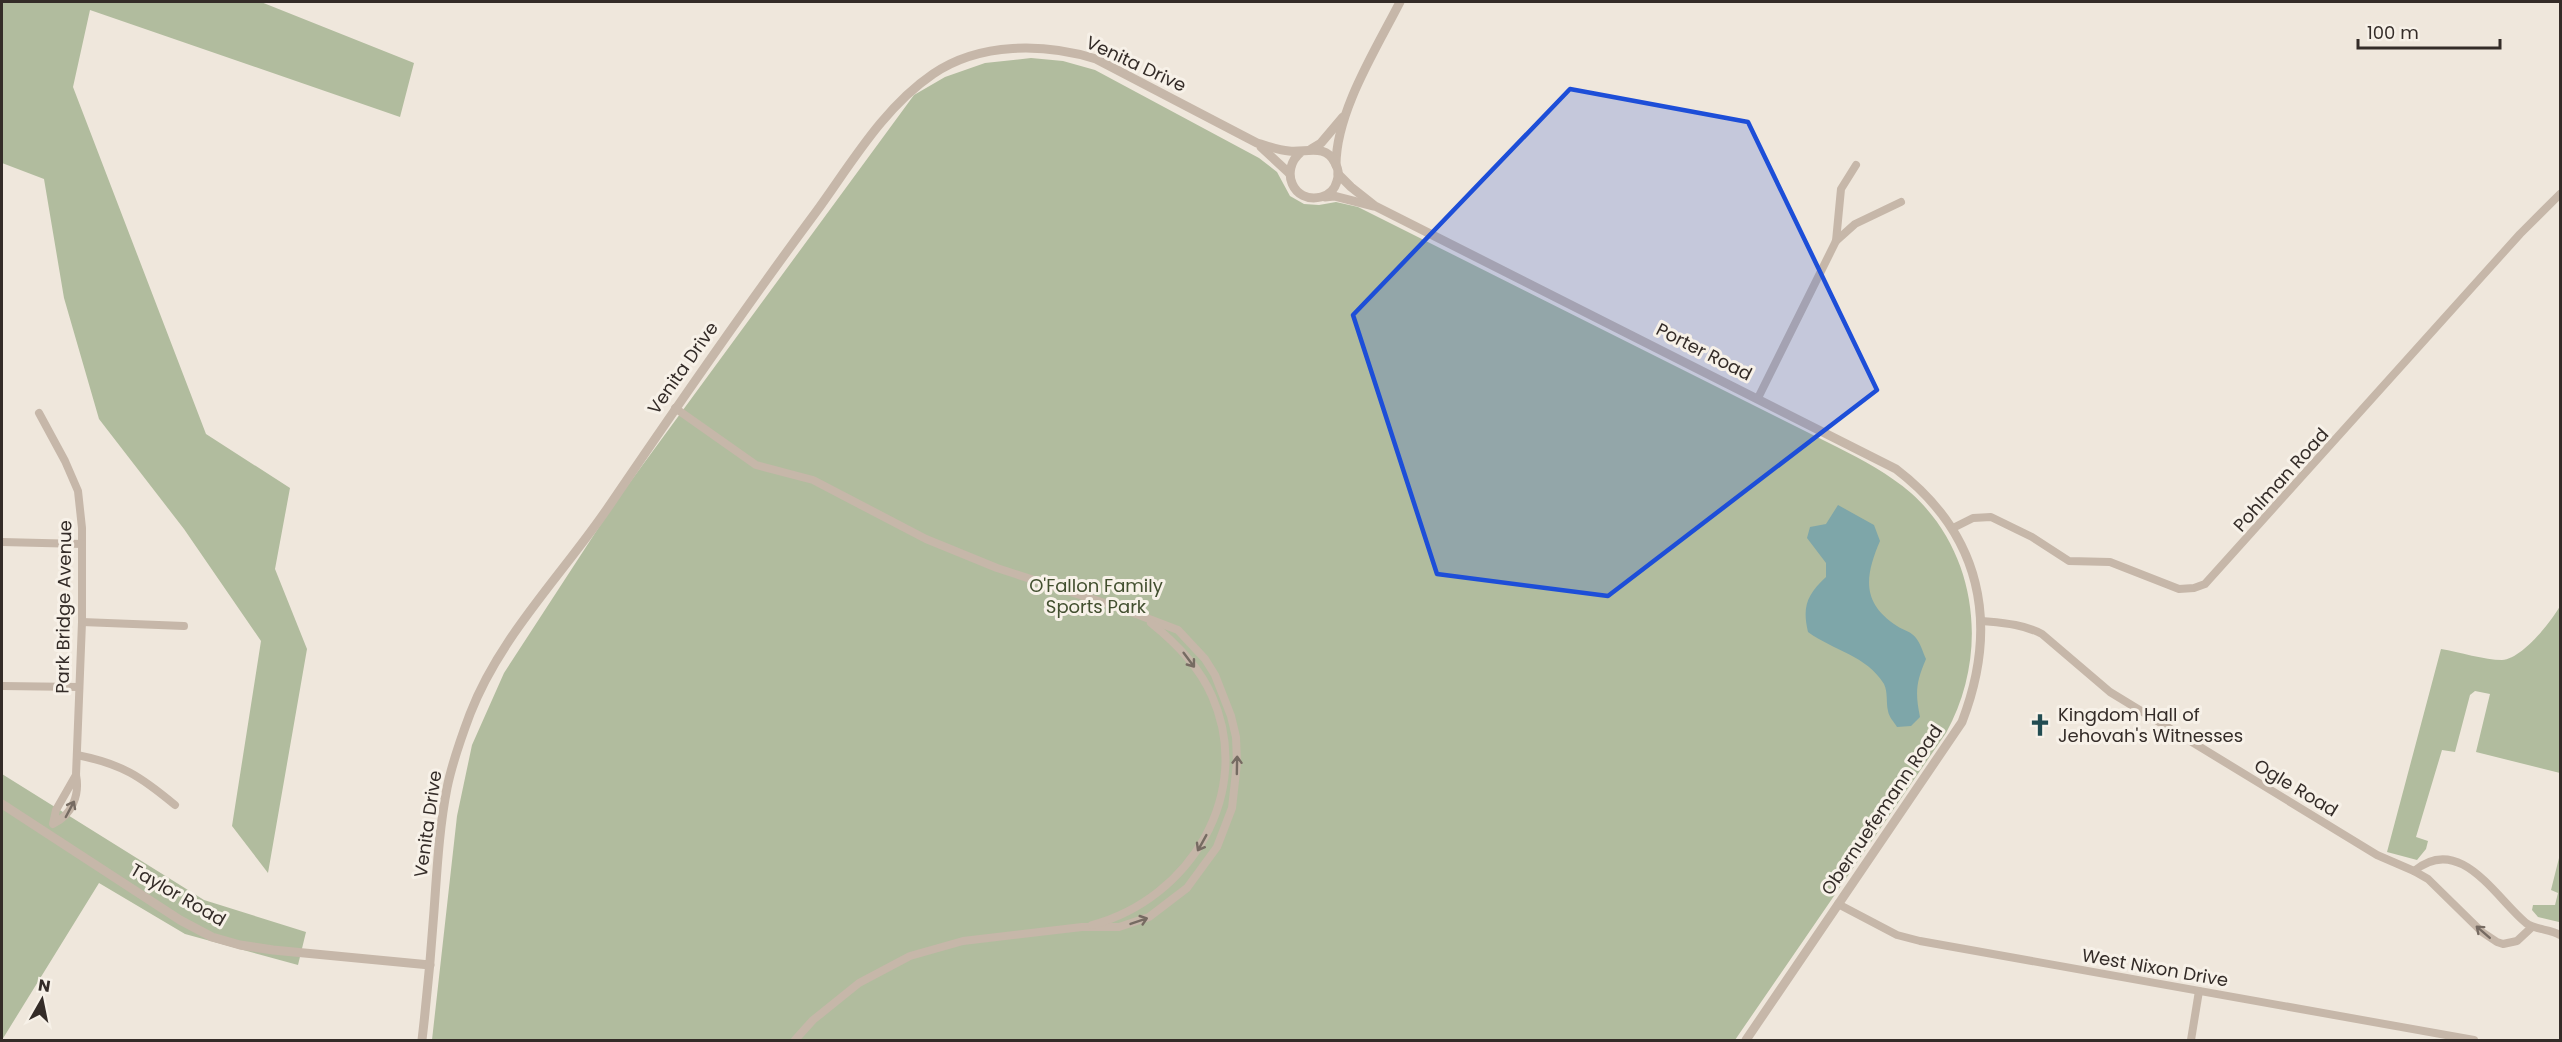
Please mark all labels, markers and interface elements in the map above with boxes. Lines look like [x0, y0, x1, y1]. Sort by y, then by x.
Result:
scale bar [2358, 12, 2500, 50]
text: 100 m [2367, 20, 2419, 45]
street label: Venita Drive [1082, 29, 1190, 98]
street label: Venita Drive [641, 316, 724, 419]
street label: Porter Road [1652, 317, 1757, 386]
street label: Pohlman Road [2227, 422, 2334, 537]
street label: Park Bridge Avenue [49, 520, 78, 694]
park label: O'Fallon Family Sports Park [1029, 573, 1163, 619]
one-way arrow [1183, 652, 1196, 668]
place label: Kingdom Hall of Jehovah's Witnesses [2058, 702, 2243, 748]
church icon: Kingdom Hall of Jehovah's Witnesses [2027, 712, 2053, 738]
street label: Obernuefemann Road [1815, 719, 1948, 900]
street label: Ogle Road [2250, 753, 2343, 822]
one-way arrow [1231, 755, 1243, 775]
street label: Venita Drive [408, 769, 447, 879]
one-way arrow [65, 800, 76, 818]
one-way arrow [1196, 834, 1208, 851]
street label: Taylor Road [126, 857, 231, 932]
one-way arrow [1129, 914, 1148, 925]
one-way arrow [2476, 925, 2491, 939]
street label: West Nixon Drive [2080, 942, 2230, 993]
north arrow [12, 970, 72, 1030]
text: N [37, 973, 52, 998]

